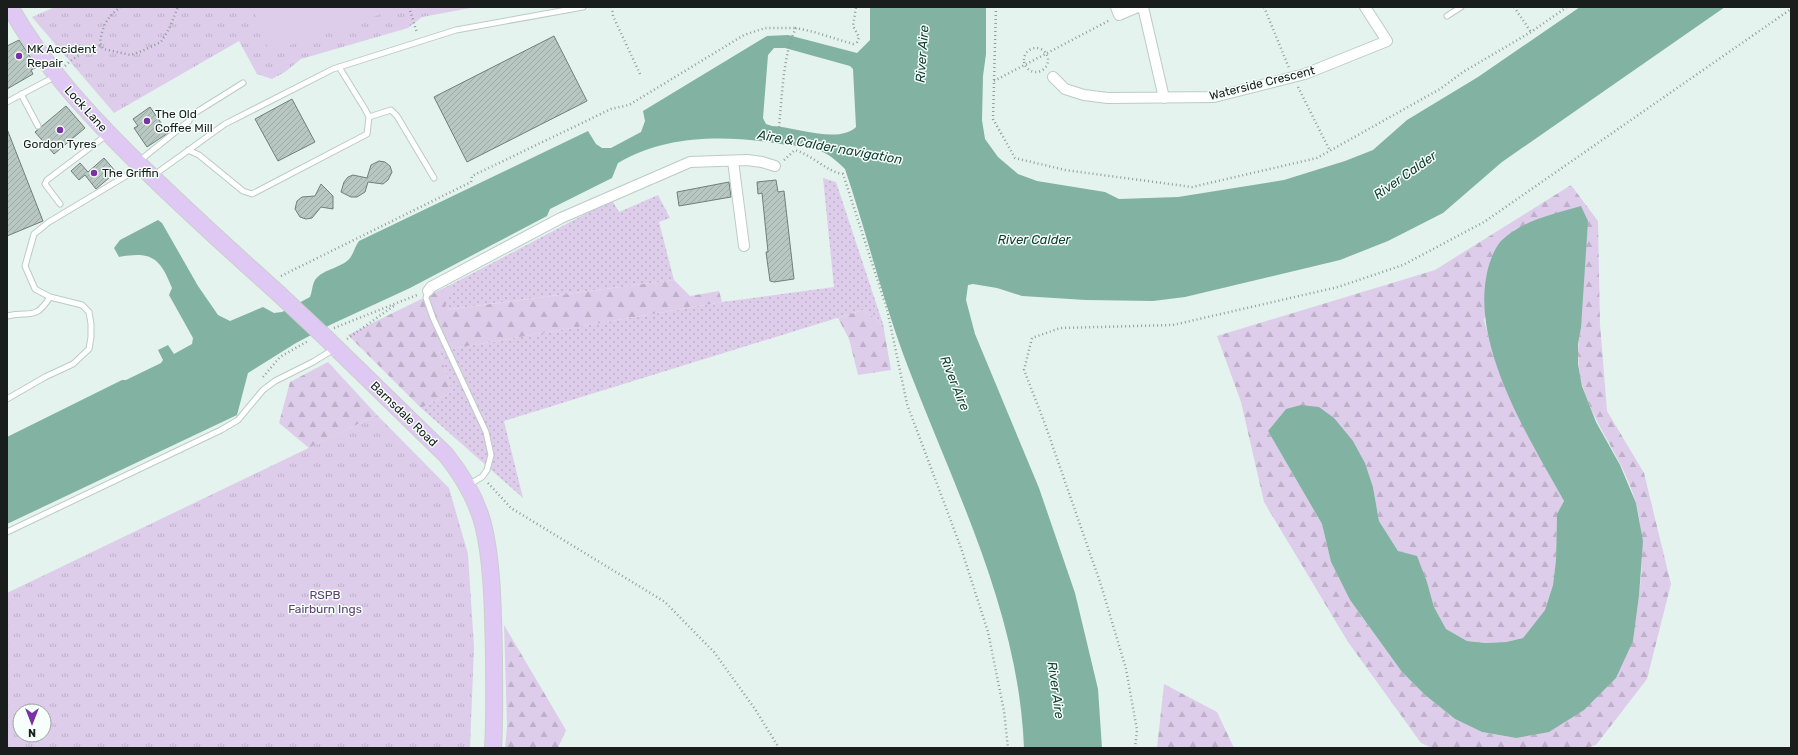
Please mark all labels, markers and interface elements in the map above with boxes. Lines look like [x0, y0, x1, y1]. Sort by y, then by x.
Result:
water label: River Aire [913, 25, 931, 83]
place label: MK Accident Repair [27, 42, 96, 70]
marker: MK Accident Repair [14, 51, 24, 61]
street label: Waterside Crescent [1208, 63, 1316, 103]
street label: Lock Lane [62, 83, 110, 135]
place label: The Old Coffee Mill [155, 107, 213, 135]
marker: The Old Coffee Mill [142, 116, 152, 126]
marker: Gordon Tyres [55, 125, 65, 135]
water label: Aire & Calder navigation [755, 127, 904, 168]
place label: Gordon Tyres [23, 137, 97, 151]
water label: River Calder [1371, 147, 1440, 202]
place label: The Griffin [102, 166, 159, 180]
marker: The Griffin [89, 168, 99, 178]
water label: River Calder [997, 232, 1072, 247]
water label: River Aire [937, 354, 973, 412]
street label: Barnsdale Road [368, 379, 440, 449]
park label: RSPB Fairburn Ings [288, 588, 362, 616]
water label: River Aire [1045, 660, 1067, 720]
north arrow [12, 703, 52, 743]
text: N [28, 726, 36, 739]

